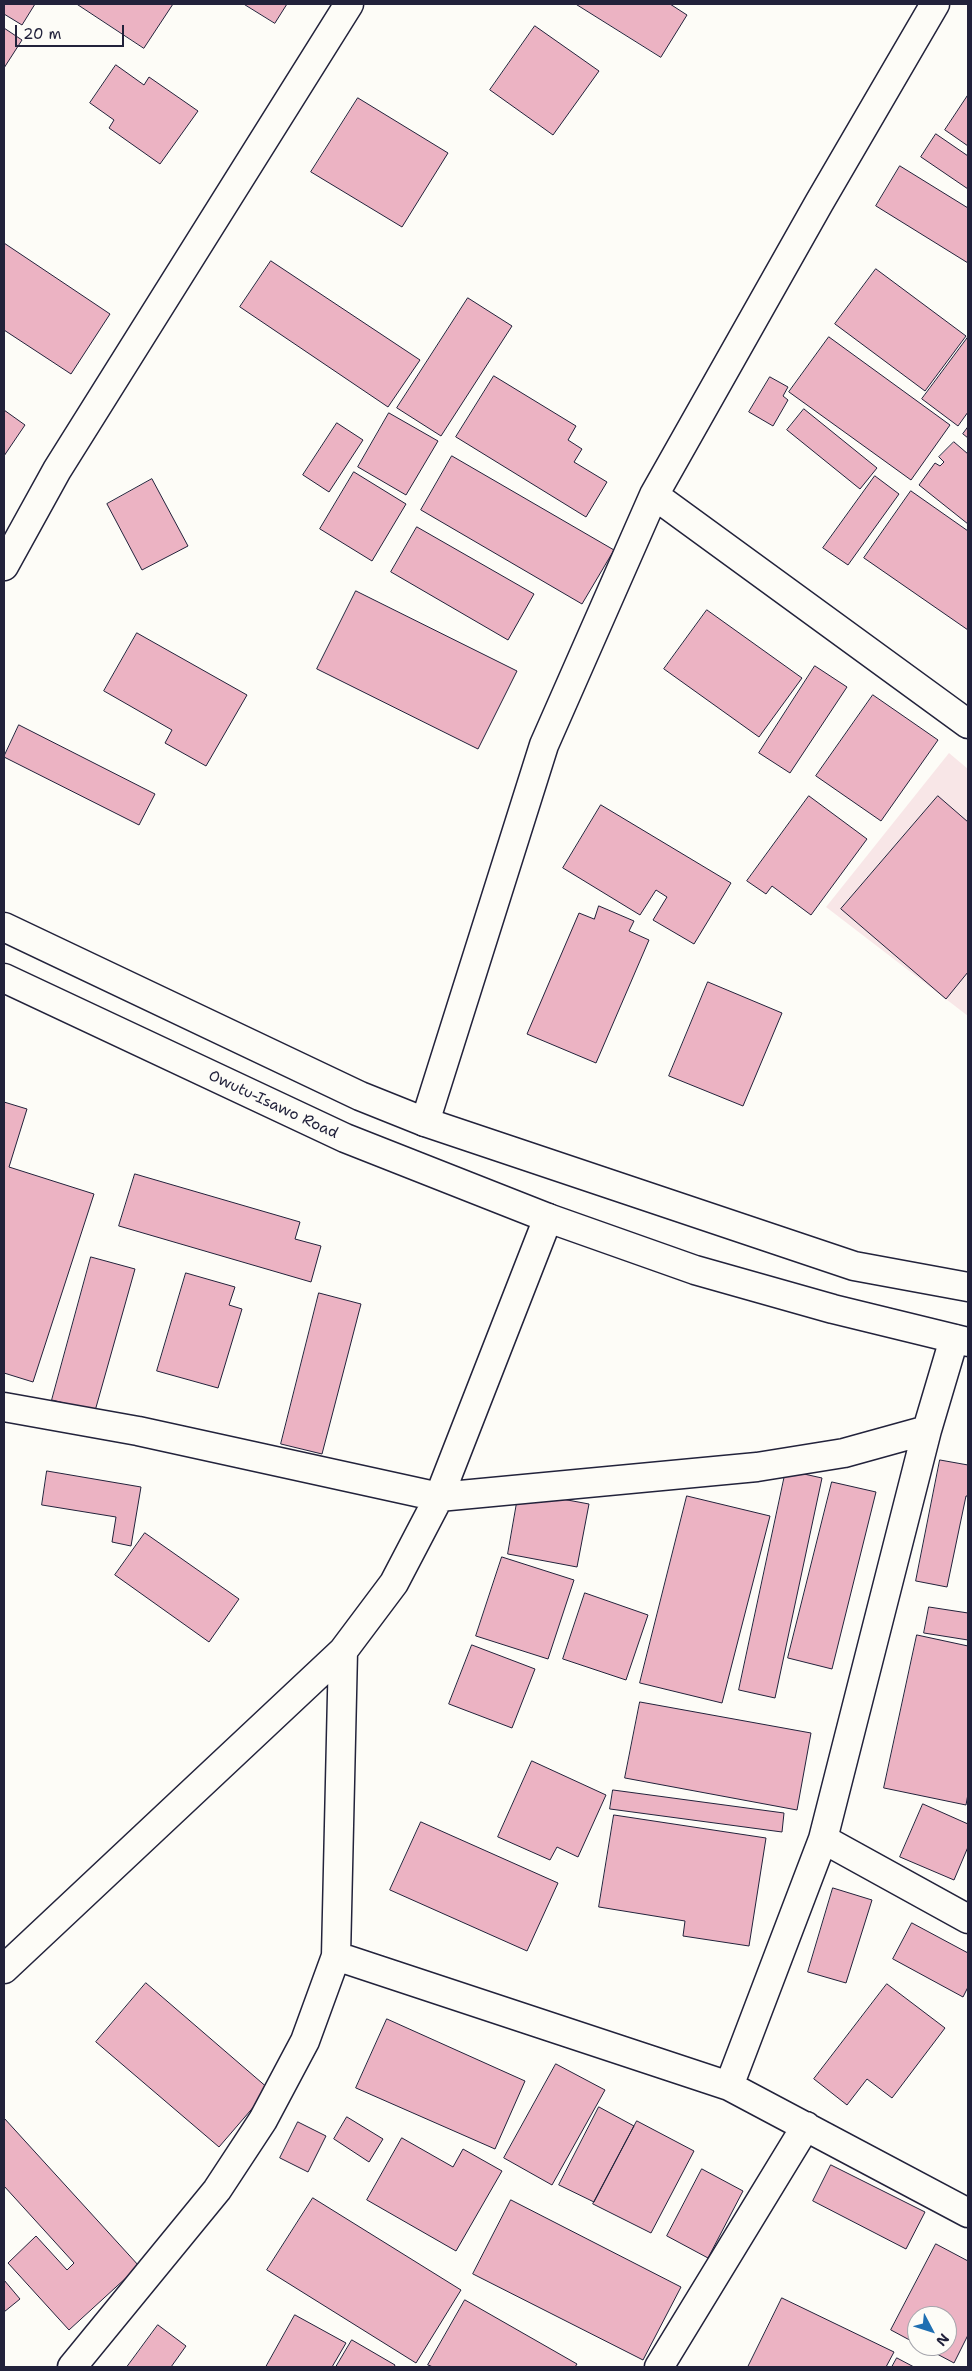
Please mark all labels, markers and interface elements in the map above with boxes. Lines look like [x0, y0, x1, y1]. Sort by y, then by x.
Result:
scale bar [18, 15, 126, 47]
text: 20 m [23, 24, 62, 44]
street label: Owutu-Isawo Road [205, 1067, 341, 1143]
north arrow [907, 2306, 957, 2356]
text: N [932, 2330, 953, 2350]

